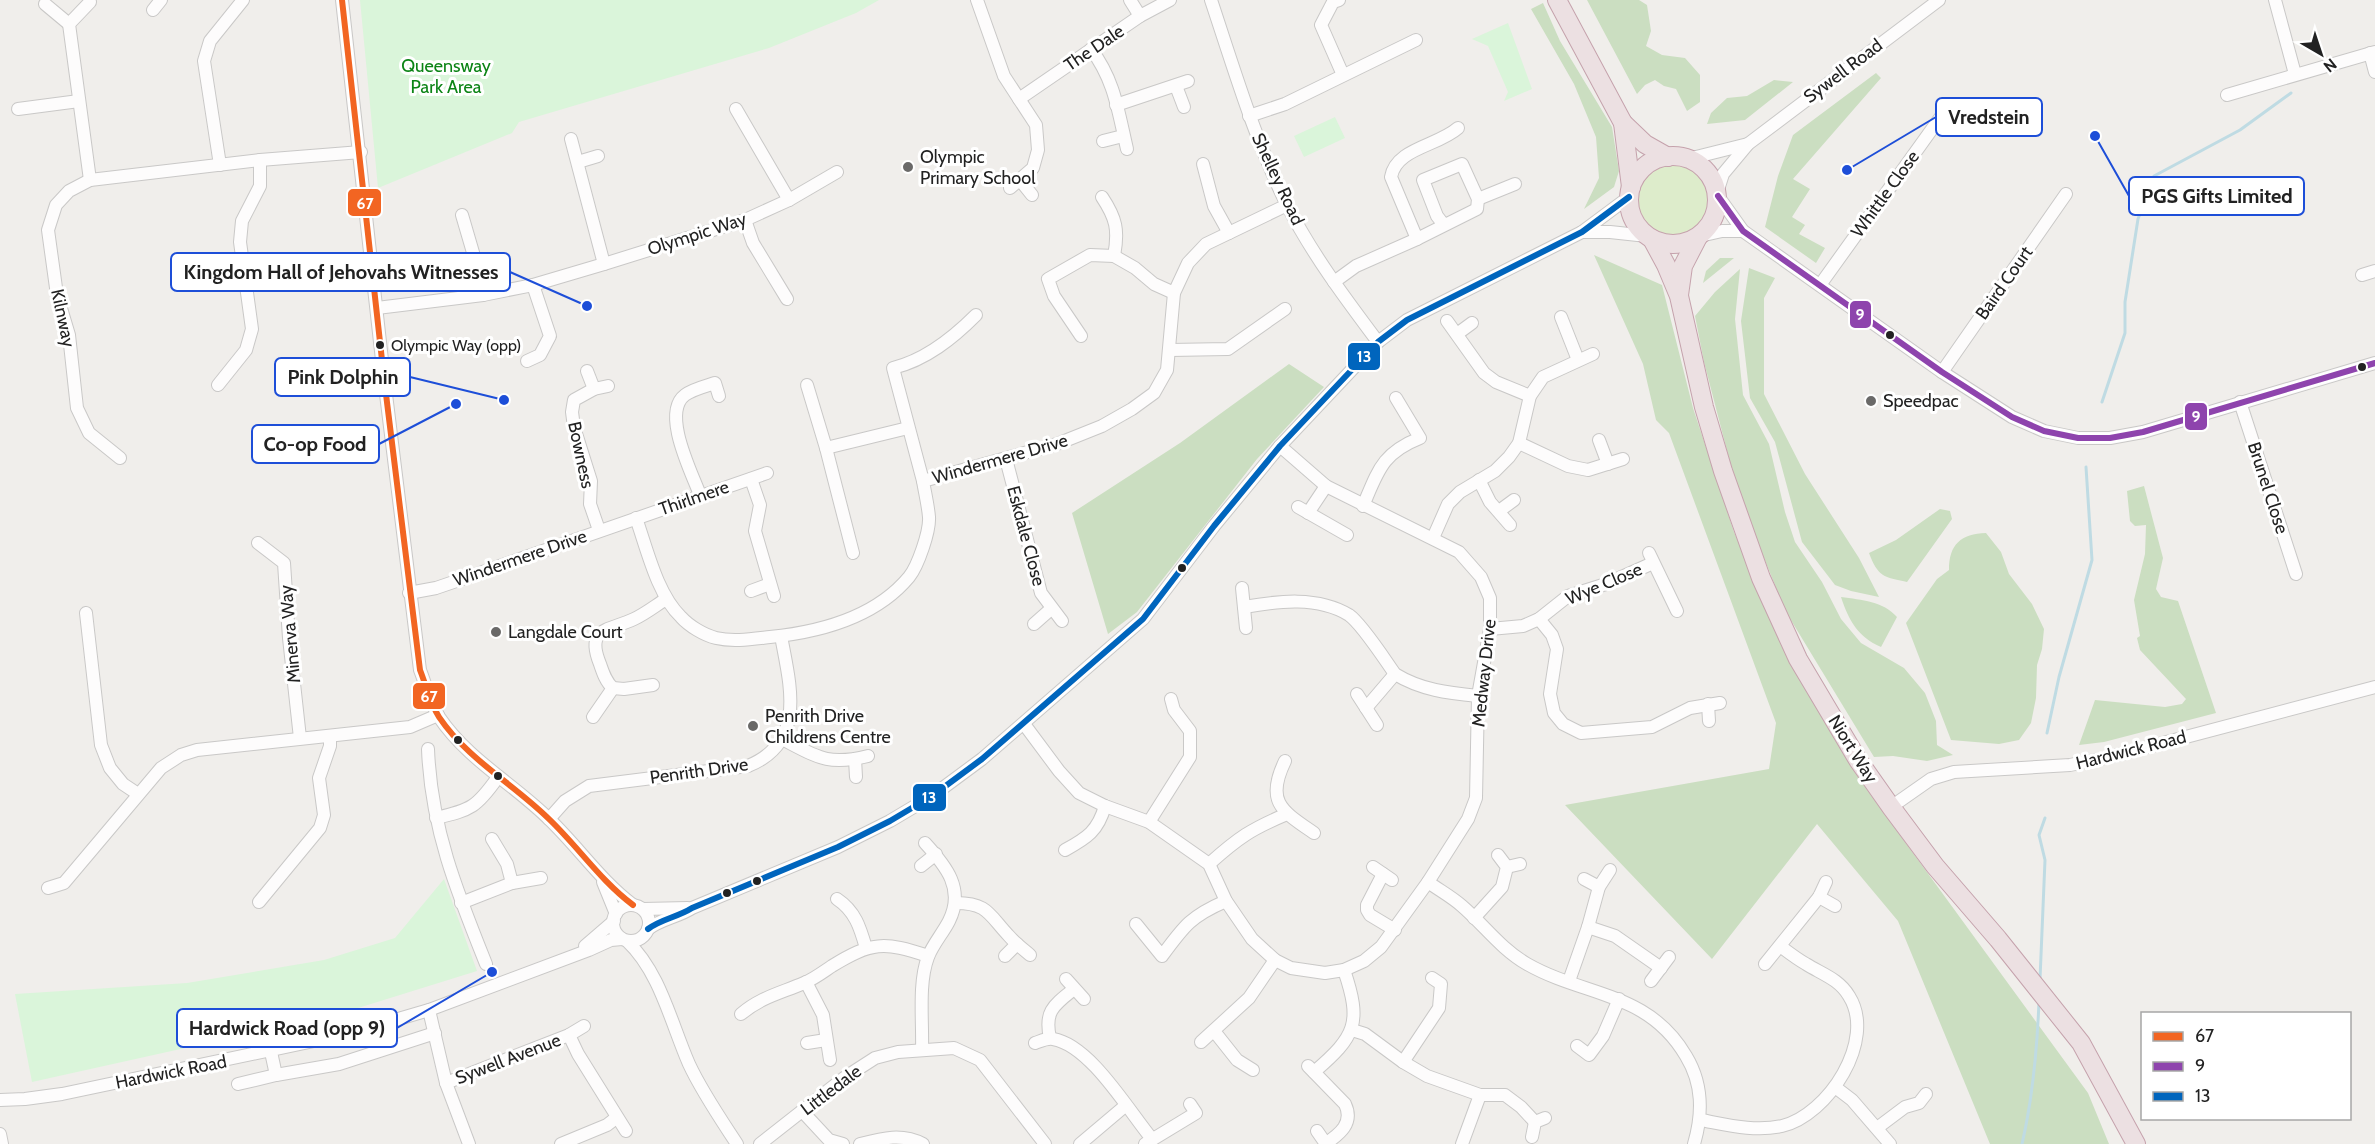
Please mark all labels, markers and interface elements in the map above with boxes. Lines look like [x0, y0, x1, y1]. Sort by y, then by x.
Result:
street label: The Dale [1060, 20, 1128, 76]
north arrow [2291, 24, 2351, 84]
street label: Sywell Road [1799, 34, 1887, 108]
text: N [2320, 54, 2340, 76]
park label: Queensway Park Area [401, 55, 491, 98]
callout: Vredstein [1936, 98, 2042, 136]
text: Vredstein [1948, 105, 2030, 129]
street label: Shelley Road [1247, 129, 1309, 229]
place label: Olympic Primary School [920, 146, 1036, 189]
street label: Whittle Close [1846, 146, 1924, 242]
marker: Olympic Primary School [901, 160, 915, 174]
callout: PGS Gifts Limited [2129, 177, 2304, 215]
text: PGS Gifts Limited [2141, 184, 2293, 208]
line badge: 67 [347, 188, 382, 217]
text: 67 [356, 194, 374, 213]
street label: Olympic Way [645, 208, 749, 260]
street label: Baird Court [1971, 242, 2037, 324]
callout: Kingdom Hall of Jehovahs Witnesses [171, 253, 510, 291]
text: Kingdom Hall of Jehovahs Witnesses [183, 260, 499, 284]
street label: Kilnway [46, 287, 80, 349]
line badge: 9 [1849, 300, 1872, 329]
text: 9 [1856, 305, 1865, 324]
unlabelled marker [1884, 329, 1896, 341]
place label: Olympic Way (opp) [391, 336, 521, 355]
marker: Olympic Way (opp) [374, 339, 386, 351]
line badge: 13 [1347, 342, 1381, 371]
text: 13 [1357, 347, 1371, 366]
callout: Pink Dolphin [275, 358, 410, 396]
unlabelled marker [2356, 361, 2368, 373]
text: Pink Dolphin [287, 365, 399, 389]
place label: Speedpac [1883, 390, 1959, 412]
marker: Speedpac [1864, 394, 1878, 408]
line badge: 9 [2184, 402, 2208, 431]
text: 9 [2192, 407, 2201, 426]
street label: Bowness [563, 420, 599, 490]
callout: Co-op Food [252, 425, 379, 463]
street label: Windermere Drive [930, 429, 1070, 489]
text: Co-op Food [263, 432, 367, 456]
street label: Brunel Close [2243, 439, 2293, 537]
street label: Thirlmere [656, 476, 732, 520]
street label: Eskdale Close [1002, 483, 1050, 589]
street label: Windermere Drive [450, 525, 590, 591]
street label: Wye Close [1562, 558, 1646, 610]
unlabelled marker [1176, 562, 1188, 574]
street label: Minerva Way [275, 584, 305, 684]
street label: Medway Drive [1467, 618, 1501, 728]
place label: Langdale Court [508, 621, 623, 643]
marker: Langdale Court [489, 625, 503, 639]
line badge: 67 [412, 682, 446, 710]
text: 67 [420, 687, 438, 706]
place label: Penrith Drive Childrens Centre [765, 705, 891, 748]
street label: Niort Way [1824, 711, 1882, 787]
marker: Penrith Drive Childrens Centre [746, 719, 760, 733]
street label: Hardwick Road [2074, 726, 2188, 774]
unlabelled marker [452, 734, 464, 746]
street label: Penrith Drive [648, 753, 750, 789]
unlabelled marker [492, 770, 504, 782]
line badge: 13 [912, 783, 947, 812]
text: 13 [922, 788, 936, 807]
unlabelled marker [751, 875, 763, 887]
unlabelled marker [721, 887, 733, 899]
callout: Hardwick Road (opp 9) [177, 1009, 397, 1047]
legend [2141, 1012, 2351, 1120]
text: Hardwick Road (opp 9) [189, 1016, 385, 1040]
text: 67 [2195, 1025, 2214, 1047]
street label: Sywell Avenue [452, 1029, 564, 1089]
street label: Hardwick Road [114, 1050, 228, 1094]
text: 9 [2195, 1055, 2205, 1077]
street label: Littledale [796, 1060, 866, 1120]
text: 13 [2195, 1085, 2211, 1107]

